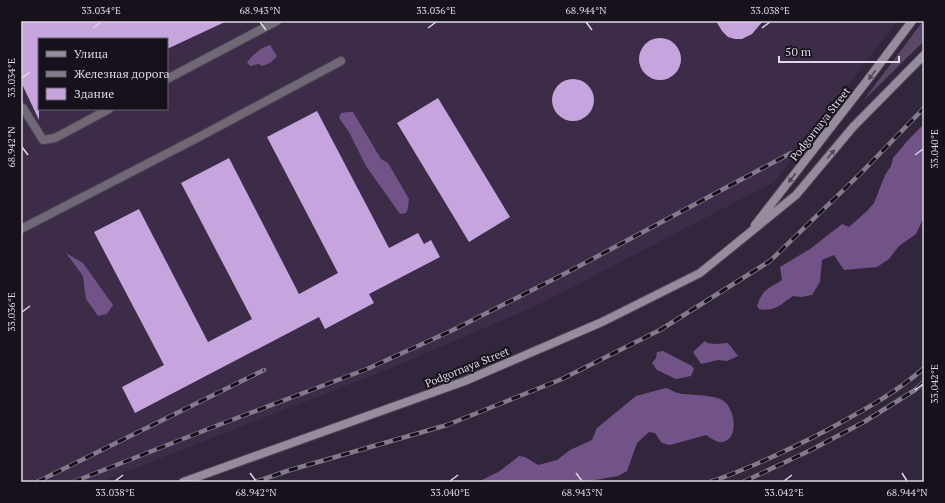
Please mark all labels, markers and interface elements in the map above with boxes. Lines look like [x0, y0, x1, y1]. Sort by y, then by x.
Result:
text: 33.034°E [81, 4, 121, 17]
text: 68.943°N [240, 4, 281, 17]
text: 33.036°E [416, 4, 456, 17]
text: 68.944°N [566, 4, 607, 17]
text: 33.038°E [750, 4, 790, 17]
legend [38, 38, 168, 110]
scale bar [779, 38, 899, 64]
text: 50 m [785, 44, 812, 59]
text: Улица [74, 46, 108, 61]
text: 33.034°E [5, 58, 18, 98]
text: Железная дорога [74, 66, 170, 81]
one-way arrow [867, 69, 876, 80]
street label: Podgornaya Street [787, 84, 853, 164]
text: Здание [74, 86, 114, 101]
text: 68.942°N [5, 126, 18, 168]
text: 33.040°E [928, 129, 941, 169]
one-way arrow [826, 148, 835, 159]
one-way arrow [788, 172, 796, 183]
text: 33.036°E [5, 292, 18, 332]
street label: Podgornaya Street [423, 344, 511, 390]
text: 33.042°E [928, 364, 941, 404]
text: 33.038°E [95, 486, 135, 499]
text: 68.942°N [236, 486, 277, 499]
text: 33.040°E [430, 486, 470, 499]
text: 68.943°N [562, 486, 603, 499]
text: 33.042°E [764, 486, 804, 499]
text: 68.944°N [887, 486, 928, 499]

